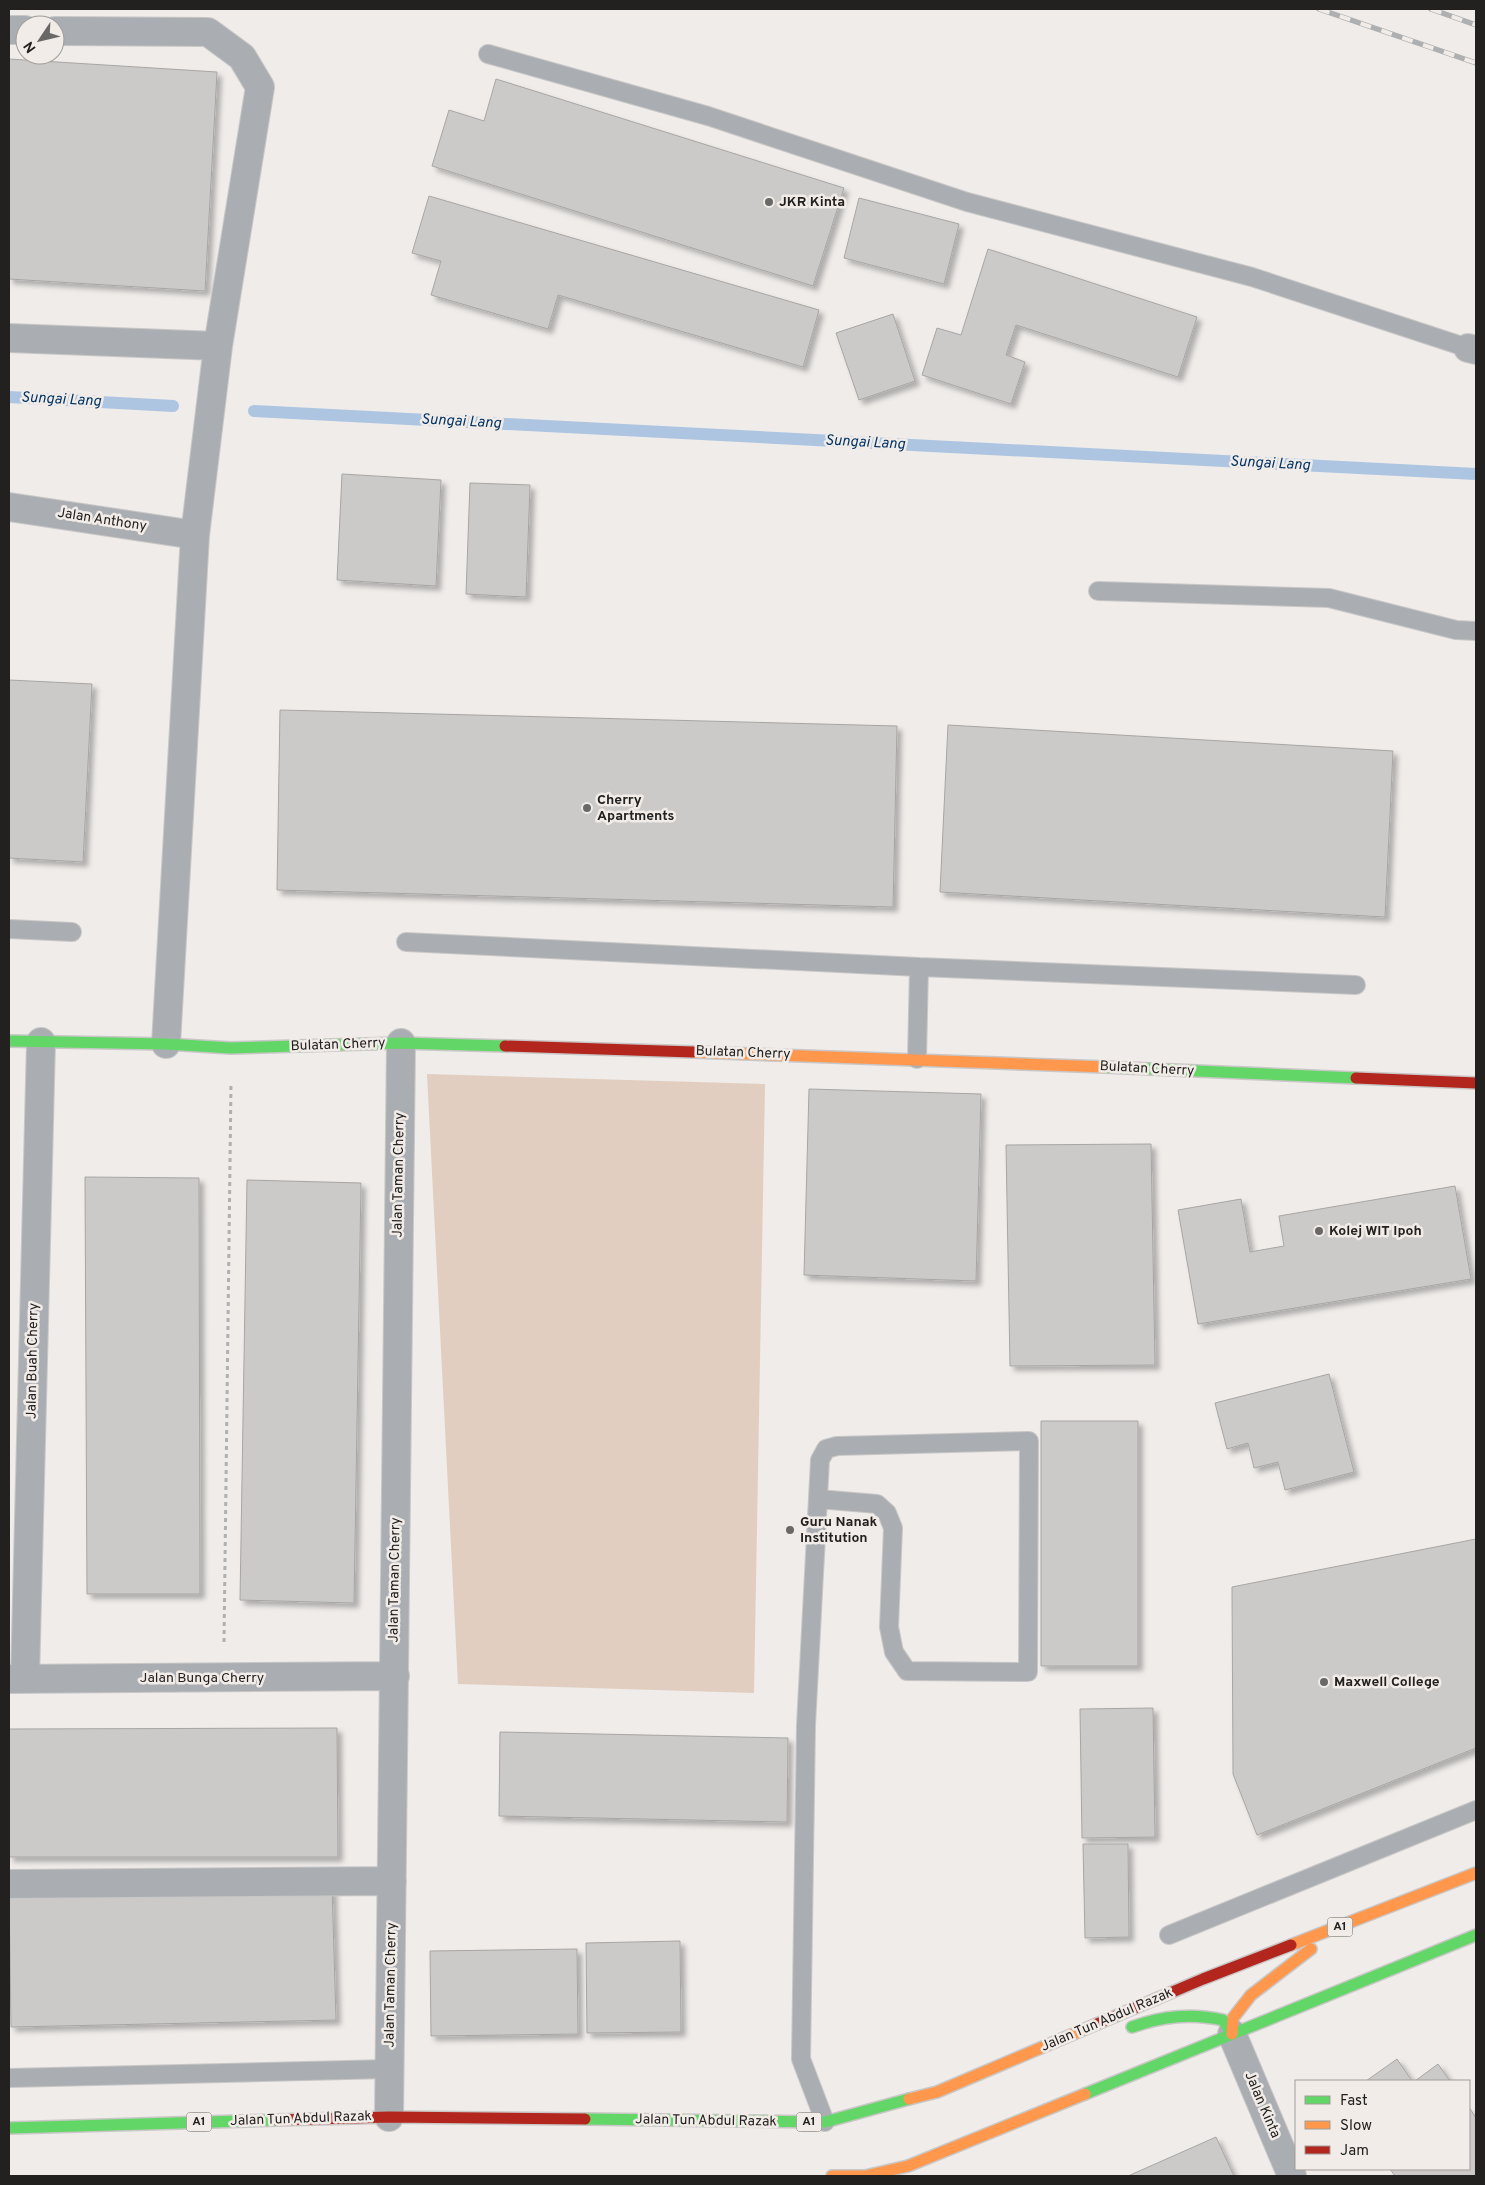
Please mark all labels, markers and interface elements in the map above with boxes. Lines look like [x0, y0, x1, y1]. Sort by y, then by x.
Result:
north arrow [15, 15, 65, 65]
text: N [21, 38, 40, 56]
place label: JKR Kinta [779, 194, 845, 211]
marker: JKR Kinta [763, 196, 775, 208]
water label: Sungai Lang [20, 388, 102, 412]
water label: Sungai Lang [420, 410, 502, 434]
water label: Sungai Lang [824, 431, 906, 455]
water label: Sungai Lang [1229, 452, 1311, 476]
street label: Jalan Anthony [56, 505, 148, 535]
place label: Cherry Apartments [597, 792, 675, 825]
marker: Cherry Apartments [581, 802, 593, 814]
street label: Bulatan Cherry [290, 1035, 386, 1055]
street label: Bulatan Cherry [695, 1043, 791, 1063]
street label: Bulatan Cherry [1099, 1058, 1195, 1080]
street label: Jalan Taman Cherry [389, 1112, 409, 1238]
place label: Kolej WIT Ipoh [1329, 1223, 1422, 1240]
marker: Kolej WIT Ipoh [1313, 1225, 1325, 1237]
street label: Jalan Buah Cherry [23, 1303, 43, 1419]
place label: Guru Nanak Institution [800, 1514, 878, 1547]
street label: Jalan Taman Cherry [385, 1517, 405, 1643]
marker: Guru Nanak Institution [784, 1524, 796, 1536]
street label: Jalan Bunga Cherry [140, 1670, 264, 1687]
place label: Maxwell College [1334, 1674, 1440, 1691]
marker: Maxwell College [1318, 1676, 1330, 1688]
road number: A1 [1328, 1918, 1352, 1936]
street label: Jalan Taman Cherry [381, 1922, 401, 2048]
street label: Jalan Tun Abdul Razak [1038, 1984, 1176, 2056]
street label: Jalan Kinta [1240, 2069, 1284, 2141]
legend [1295, 2080, 1470, 2170]
text: Fast [1340, 2092, 1368, 2111]
street label: Jalan Tun Abdul Razak [230, 2108, 372, 2130]
street label: Jalan Tun Abdul Razak [635, 2111, 777, 2131]
road number: A1 [186, 2112, 212, 2132]
road number: A1 [796, 2112, 822, 2132]
text: Slow [1340, 2117, 1372, 2136]
text: Jam [1340, 2142, 1369, 2161]

